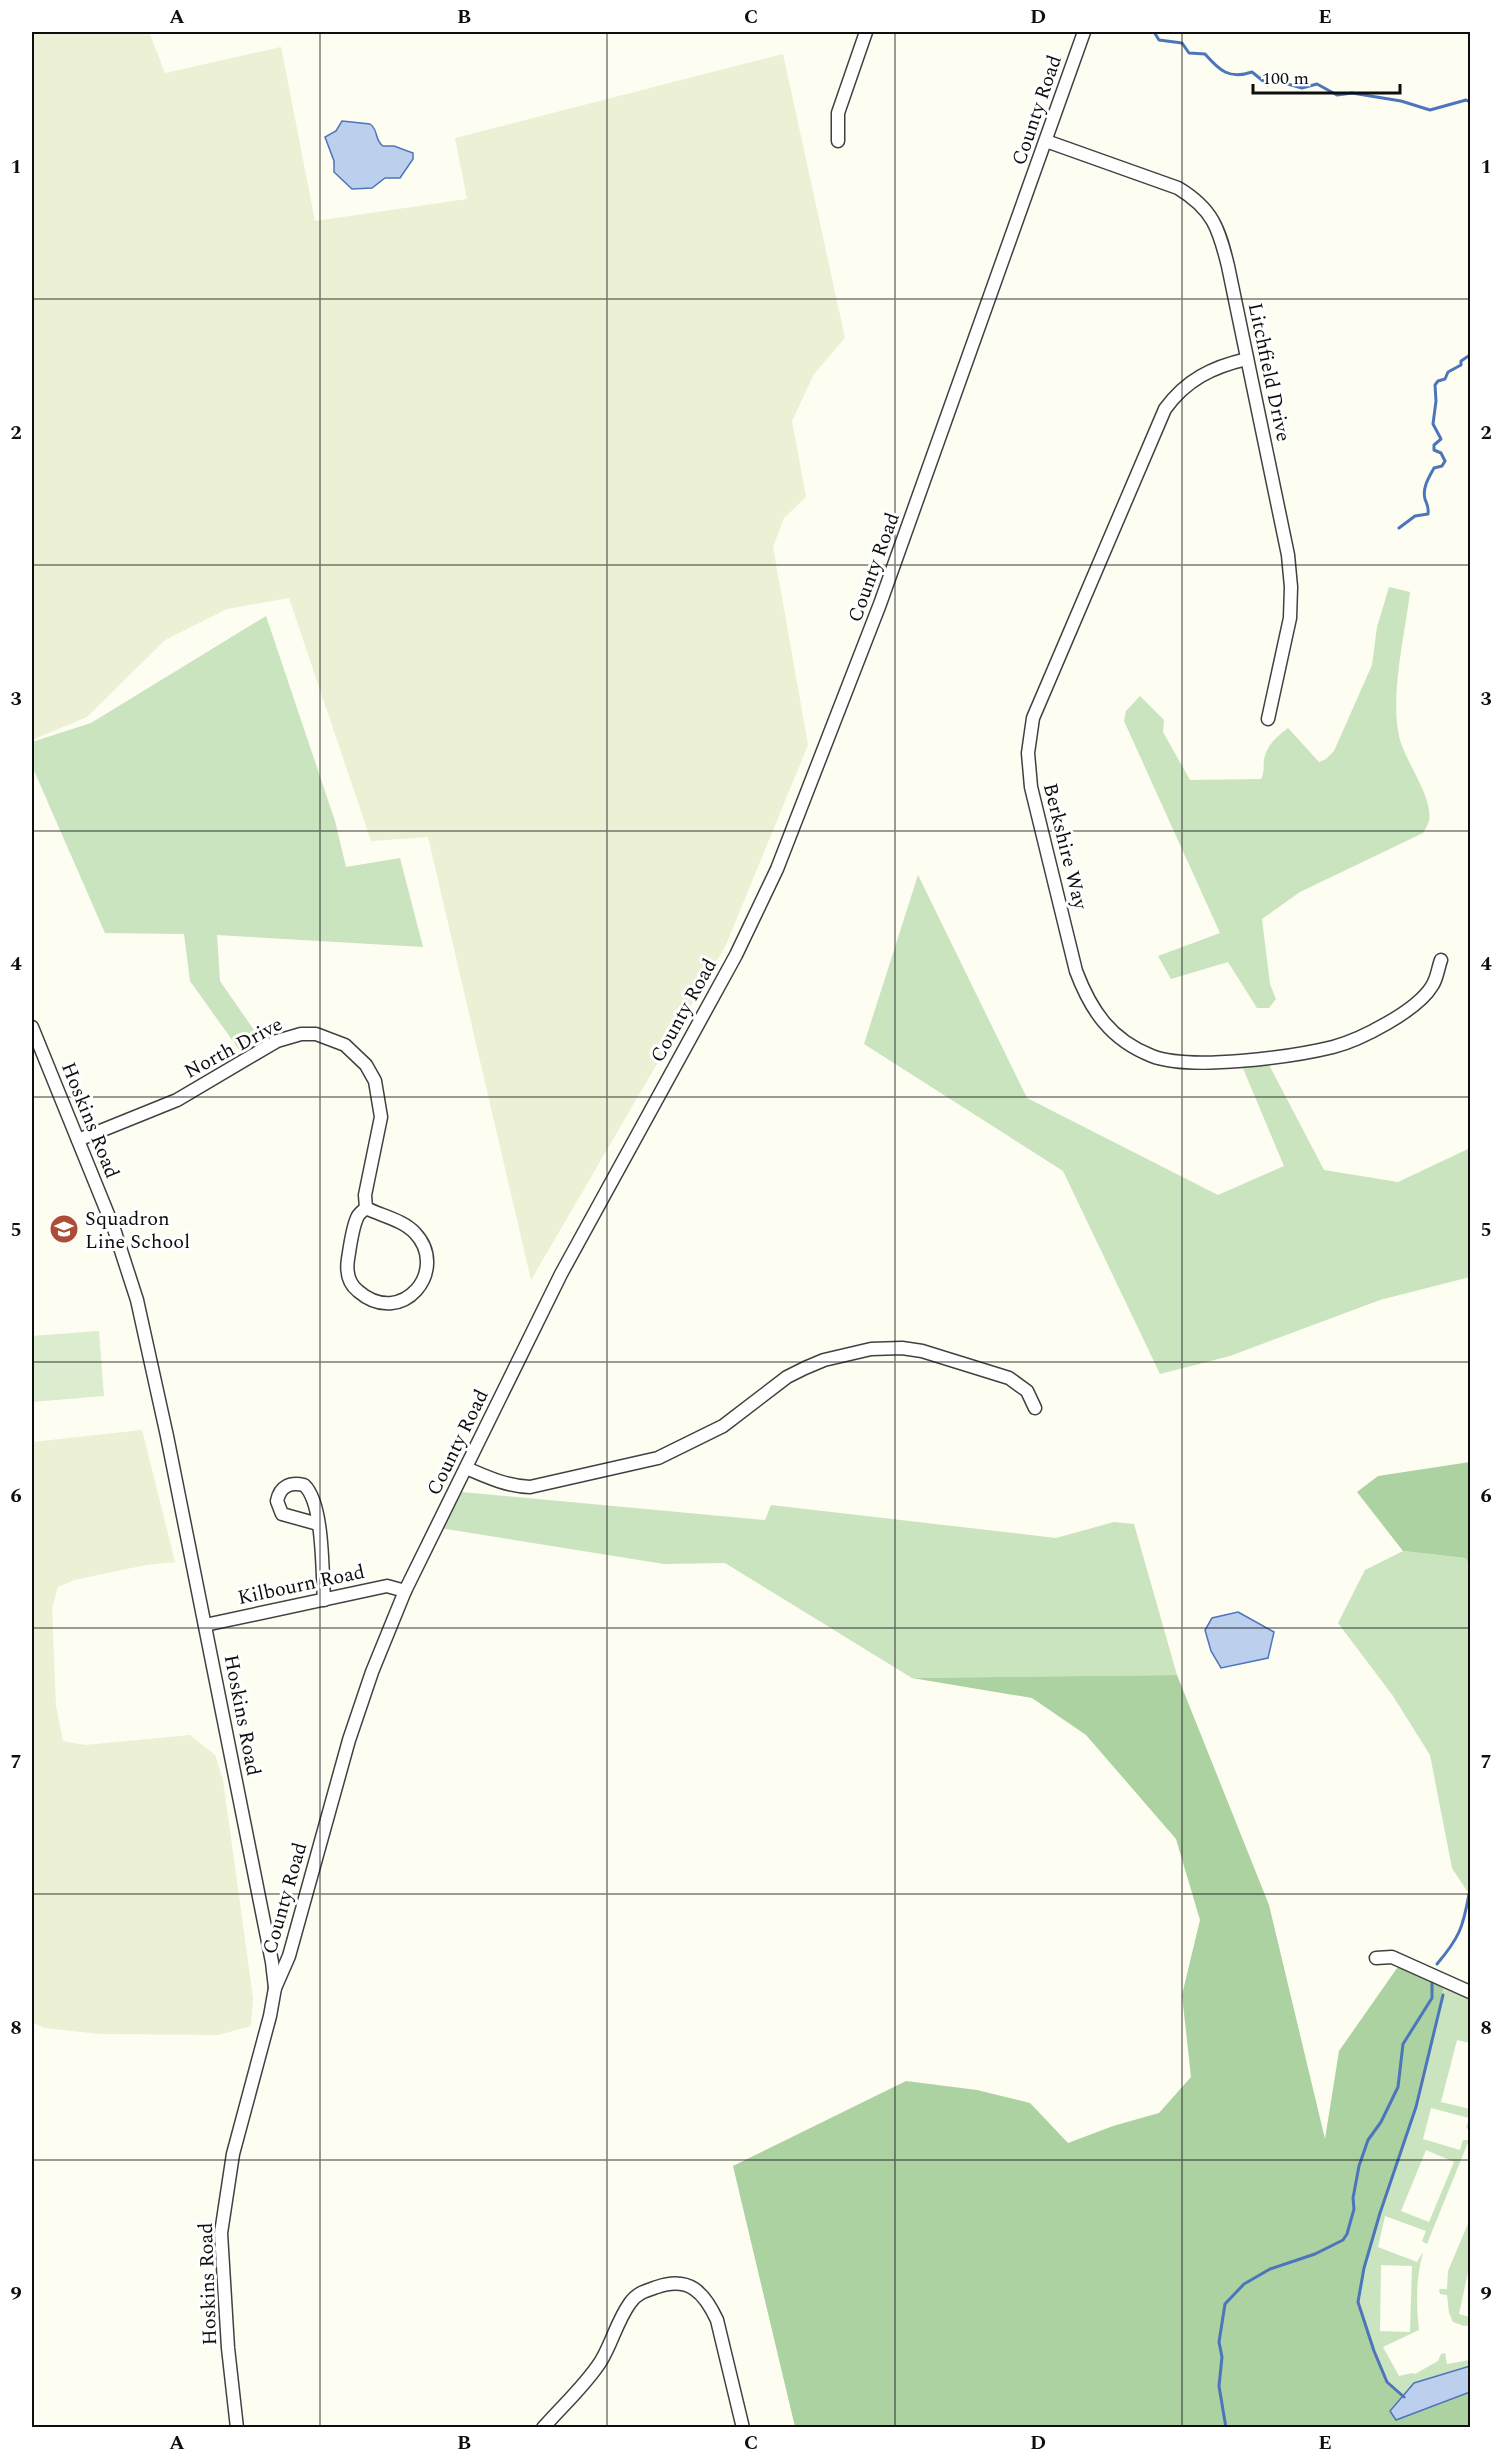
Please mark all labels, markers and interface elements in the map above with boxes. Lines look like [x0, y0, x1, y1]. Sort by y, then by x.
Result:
text: A [169, 2, 185, 32]
text: B [457, 2, 471, 32]
text: C [744, 2, 758, 32]
text: D [1030, 2, 1046, 32]
text: E [1318, 2, 1332, 32]
street label: County Road [1004, 51, 1070, 170]
scale bar [1253, 57, 1400, 95]
text: 100 m [1262, 65, 1309, 92]
text: 1 [10, 152, 22, 182]
text: 1 [1480, 152, 1492, 182]
street label: Litchfield Drive [1240, 300, 1298, 444]
text: 2 [10, 418, 22, 448]
text: 2 [1480, 418, 1492, 448]
street label: County Road [840, 508, 908, 626]
text: 3 [10, 684, 22, 714]
text: 3 [1480, 684, 1492, 714]
street label: Berkshire Way [1035, 780, 1096, 914]
text: 4 [10, 949, 22, 979]
text: 4 [1480, 949, 1492, 979]
street label: County Road [643, 953, 725, 1068]
street label: North Drive [179, 1009, 288, 1086]
street label: Hoskins Road [53, 1058, 127, 1183]
place label: Squadron Line School [85, 1204, 190, 1257]
school or university icon: Squadron Line School [48, 1213, 80, 1245]
text: 5 [10, 1215, 22, 1245]
text: 5 [1480, 1215, 1492, 1245]
street label: County Road [419, 1384, 497, 1501]
text: 6 [10, 1481, 22, 1511]
text: 6 [1480, 1481, 1492, 1511]
street label: Kilbourn Road [235, 1557, 368, 1613]
street label: Hoskins Road [216, 1652, 268, 1778]
text: 7 [10, 1747, 22, 1777]
text: 7 [1480, 1747, 1492, 1777]
street label: County Road [255, 1839, 315, 1958]
text: 8 [10, 2013, 22, 2043]
text: 8 [1480, 2013, 1492, 2043]
street label: Hoskins Road [191, 2222, 225, 2346]
text: 9 [10, 2279, 22, 2309]
text: 9 [1480, 2279, 1492, 2309]
text: A [169, 2428, 185, 2458]
text: B [457, 2428, 471, 2458]
text: C [744, 2428, 758, 2458]
text: D [1030, 2428, 1046, 2458]
text: E [1318, 2428, 1332, 2458]

